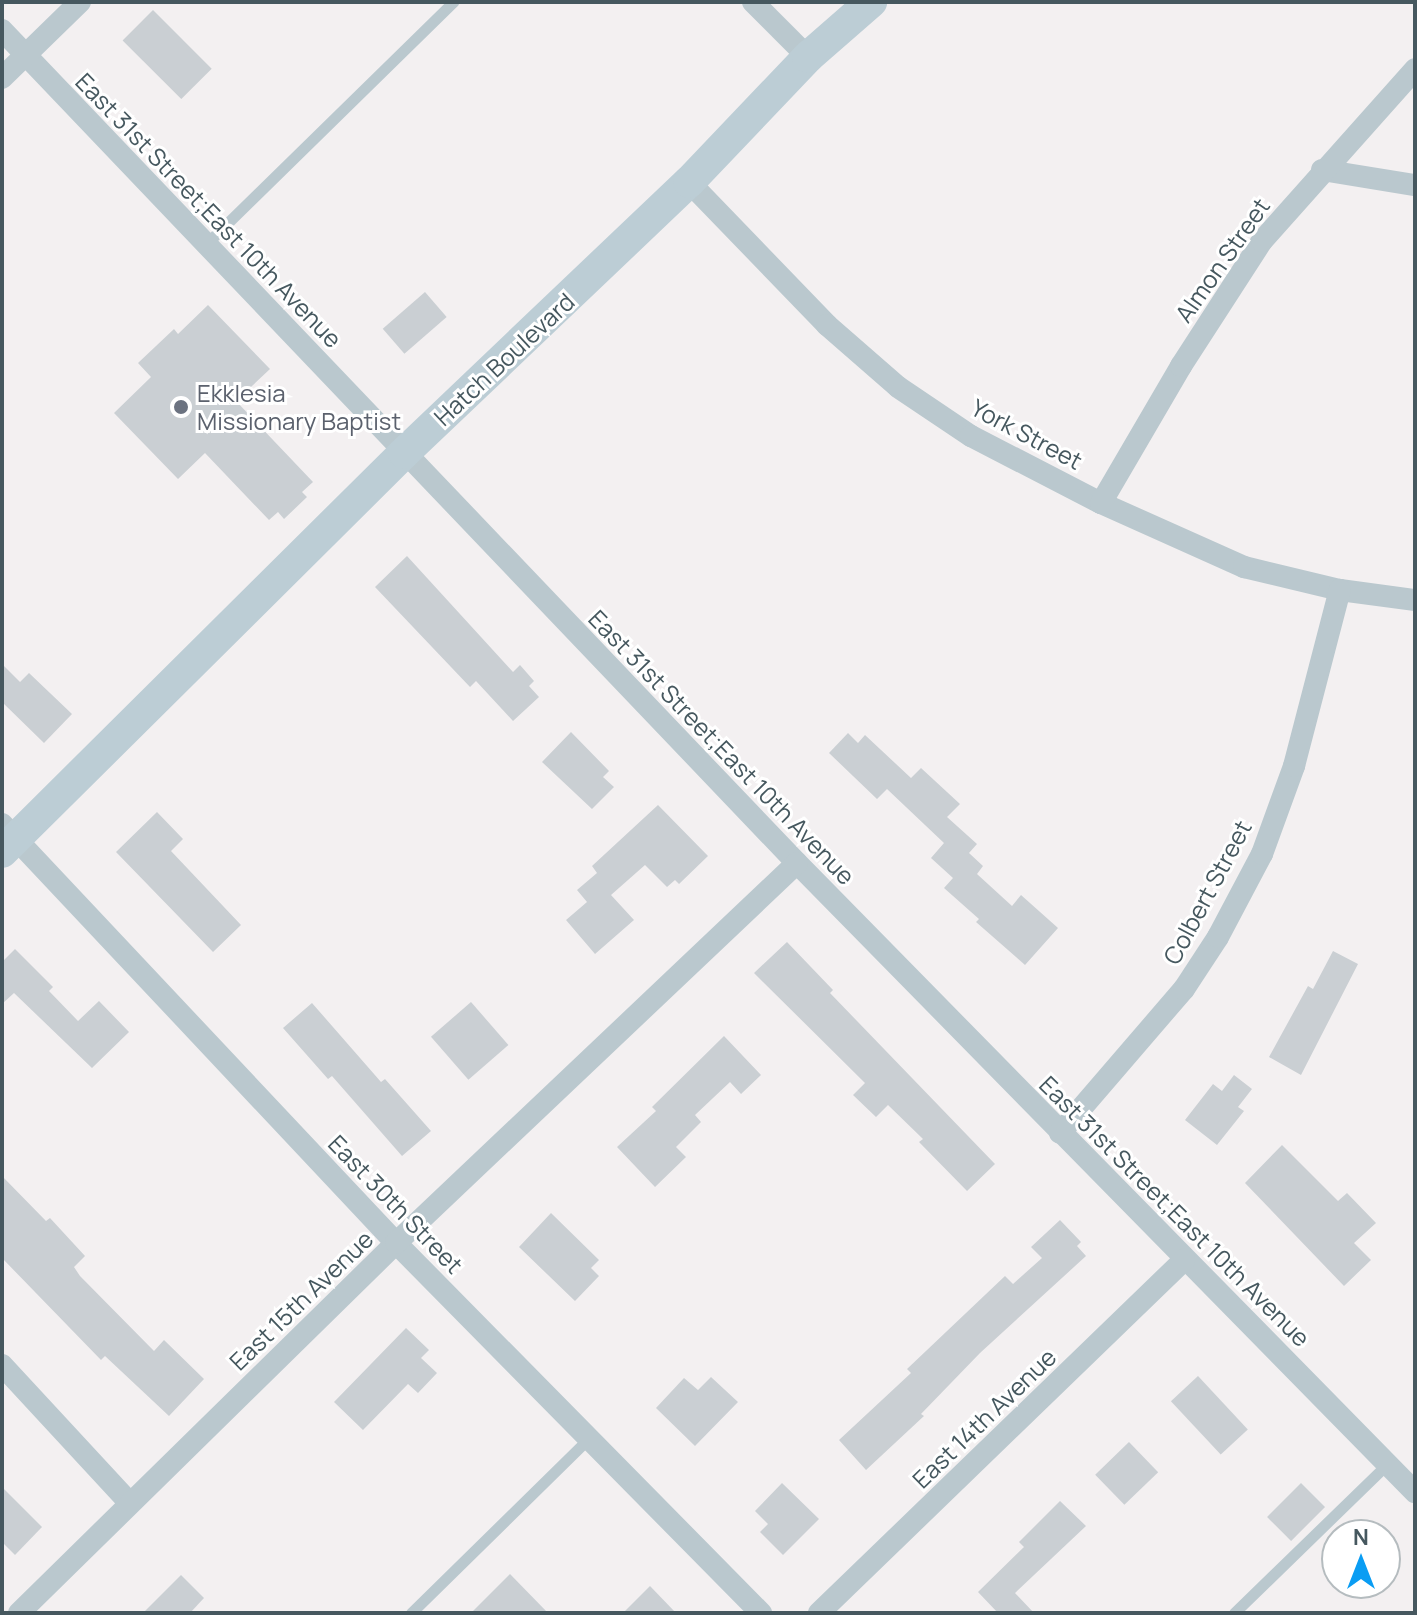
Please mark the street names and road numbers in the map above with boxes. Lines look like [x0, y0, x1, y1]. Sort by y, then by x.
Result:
street label: East 31st Street;East 10th Avenue [70, 67, 348, 353]
street label: Almon Street [1169, 192, 1275, 328]
street label: Hatch Boulevard [428, 287, 580, 431]
street label: York Street [967, 393, 1087, 475]
street label: East 31st Street;East 10th Avenue [583, 604, 861, 890]
street label: Colbert Street [1157, 815, 1257, 969]
street label: East 31st Street;East 10th Avenue [1034, 1070, 1316, 1352]
street label: East 30th Street [323, 1129, 469, 1279]
street label: East 15th Avenue [223, 1224, 379, 1376]
street label: East 14th Avenue [906, 1342, 1062, 1494]

